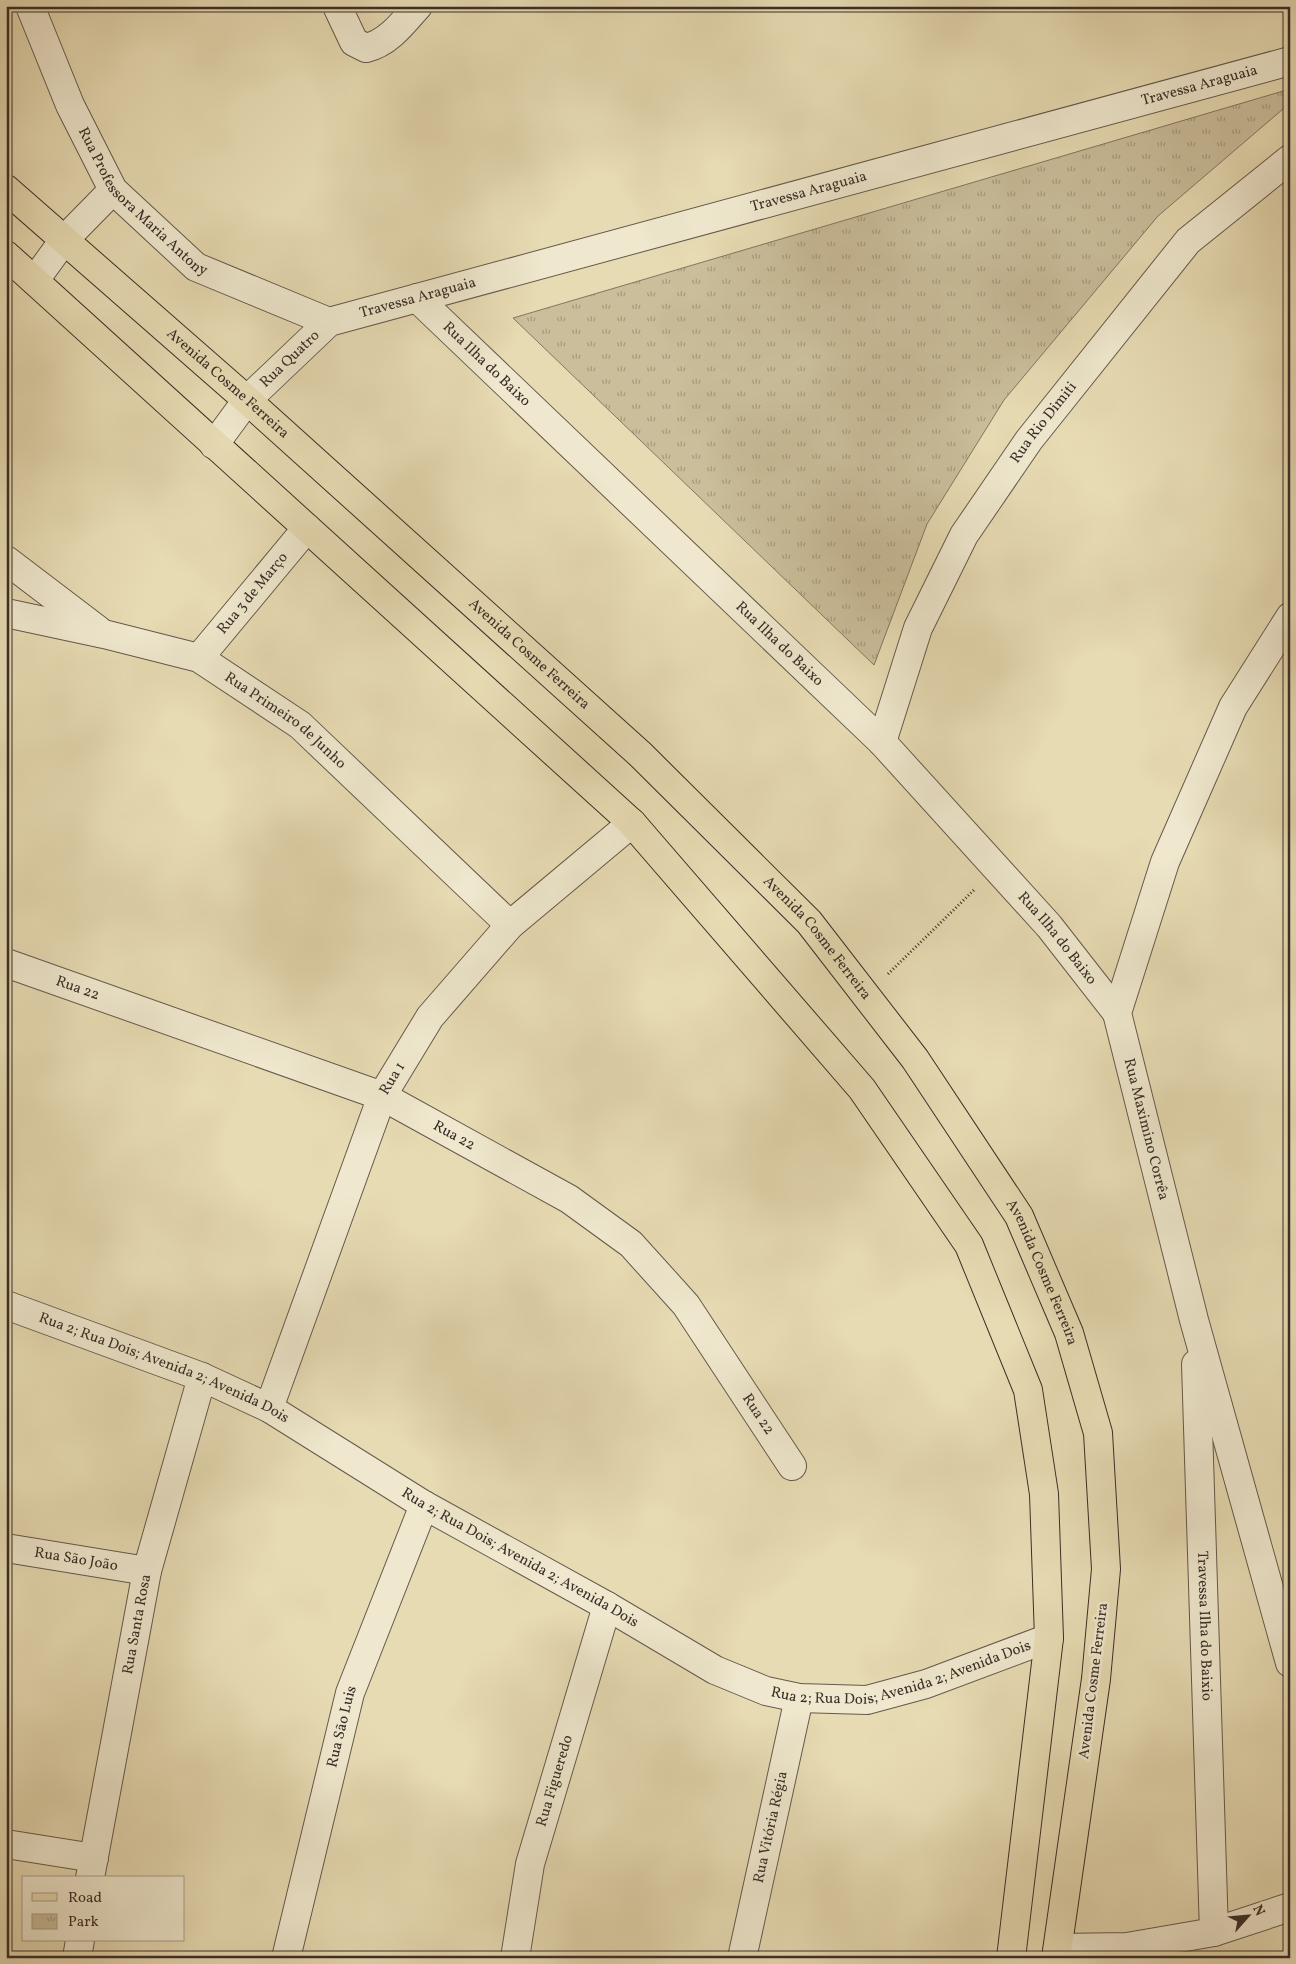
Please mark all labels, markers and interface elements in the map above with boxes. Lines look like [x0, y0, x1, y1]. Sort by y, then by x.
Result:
street label: Travessa Araguaia [1139, 60, 1260, 111]
street label: Rua Professora Maria Antony [72, 124, 211, 281]
street label: Travessa Araguaia [748, 166, 869, 218]
street label: Travessa Araguaia [357, 272, 478, 324]
street label: Rua Ilha do Baixo [438, 317, 535, 412]
street label: Avenida Cosme Ferreira [162, 324, 294, 444]
street label: Rua Quatro [255, 326, 324, 393]
street label: Rua Rio Dimiti [1005, 377, 1082, 468]
street label: Rua 3 de Março [212, 548, 293, 639]
street label: Avenida Cosme Ferreira [464, 594, 595, 715]
street label: Rua Ilha do Baixo [731, 597, 828, 691]
street label: Rua Primeiro de Junho [220, 667, 351, 774]
street label: Avenida Cosme Ferreira [758, 871, 876, 1005]
street label: Rua Ilha do Baixo [1012, 887, 1102, 989]
street label: Rua 22 [53, 971, 103, 1006]
street label: Rua Maximino Corrêa [1118, 1056, 1174, 1202]
street label: Rua 1 [374, 1058, 411, 1099]
street label: Rua 22 [429, 1116, 479, 1156]
street label: Avenida Cosme Ferreira [1000, 1195, 1083, 1348]
street label: Rua 2; Rua Dois; Avenida 2; Avenida Dois [36, 1307, 293, 1429]
street label: Rua 22 [737, 1390, 779, 1439]
street label: Rua 2; Rua Dois; Avenida 2; Avenida Dois [397, 1483, 643, 1633]
street label: Rua São João [33, 1542, 119, 1577]
street label: Travessa Ilha do Baixio [1191, 1550, 1217, 1701]
street label: Rua Santa Rosa [118, 1572, 157, 1676]
street label: Avenida Cosme Ferreira [1074, 1602, 1114, 1760]
street label: Rua 2; Rua Dois; Avenida 2; Avenida Dois [769, 1635, 1034, 1711]
street label: Rua São Luis [322, 1682, 362, 1770]
street label: Rua Figueredo [531, 1732, 578, 1829]
street label: Rua Vitória Régia [748, 1769, 793, 1885]
legend [22, 1876, 185, 1942]
text: Road [68, 1888, 102, 1909]
north arrow [1224, 1892, 1274, 1942]
text: N [1247, 1902, 1269, 1920]
text: Park [68, 1912, 99, 1933]

